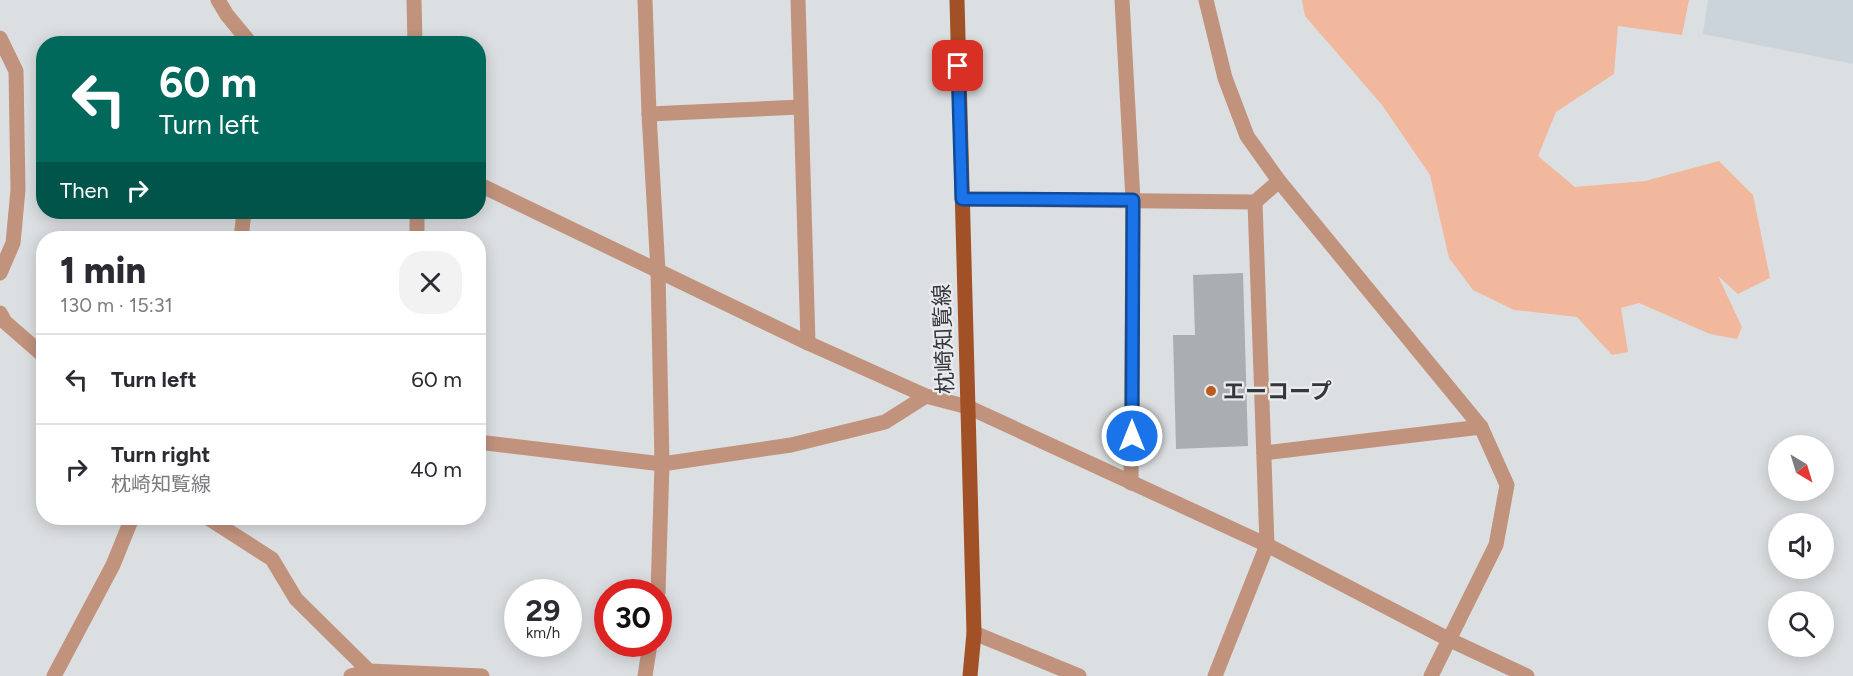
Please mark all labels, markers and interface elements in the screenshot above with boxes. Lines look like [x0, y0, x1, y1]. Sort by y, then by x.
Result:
pin [932, 40, 983, 91]
icon: arrive [941, 49, 974, 82]
text: 60 m [159, 57, 257, 108]
icon: left [60, 60, 138, 138]
text: Turn left [159, 108, 259, 141]
icon: right [121, 174, 154, 207]
text: Then [60, 177, 109, 204]
text: 1 min [60, 249, 146, 292]
button: close [399, 251, 462, 314]
street label: 枕崎知覧線 [928, 284, 959, 394]
text: 130 m · 15:31 [60, 293, 173, 317]
icon: left [60, 363, 93, 396]
text: Turn left [111, 366, 197, 393]
text: 60 m [411, 366, 462, 393]
place label: エーコープ [1223, 378, 1332, 405]
marker: エーコープ [1204, 384, 1218, 398]
position arrow [1100, 404, 1164, 468]
north arrow [1768, 435, 1834, 501]
map controls [1768, 435, 1834, 657]
text: Turn right [111, 441, 210, 468]
icon: right [60, 453, 93, 486]
text: 40 m [410, 456, 462, 483]
text: 枕崎知覧線 [111, 472, 211, 496]
button: sound [1768, 513, 1834, 579]
speed limit sign: 30 [594, 579, 672, 657]
button: search [1768, 591, 1834, 657]
text: 29 [526, 592, 560, 629]
text: km/h [526, 624, 560, 642]

